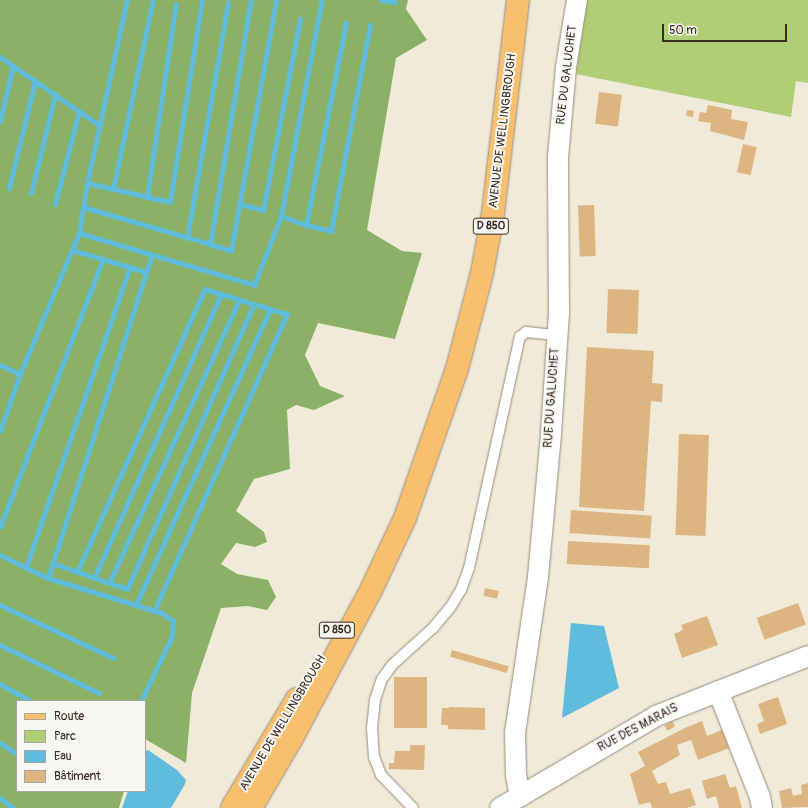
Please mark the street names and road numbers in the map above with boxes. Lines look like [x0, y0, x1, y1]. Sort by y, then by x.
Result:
street label: RUE DU GALUCHET [554, 24, 580, 126]
street label: AVENUE DE WELLINGBROUGH [486, 53, 520, 209]
road number: D 850 [472, 217, 510, 235]
street label: RUE DU GALUCHET [541, 348, 563, 448]
road number: D 850 [318, 621, 356, 639]
street label: AVENUE DE WELLINGBROUGH [237, 653, 329, 793]
street label: RUE DES MARAIS [595, 701, 681, 755]

